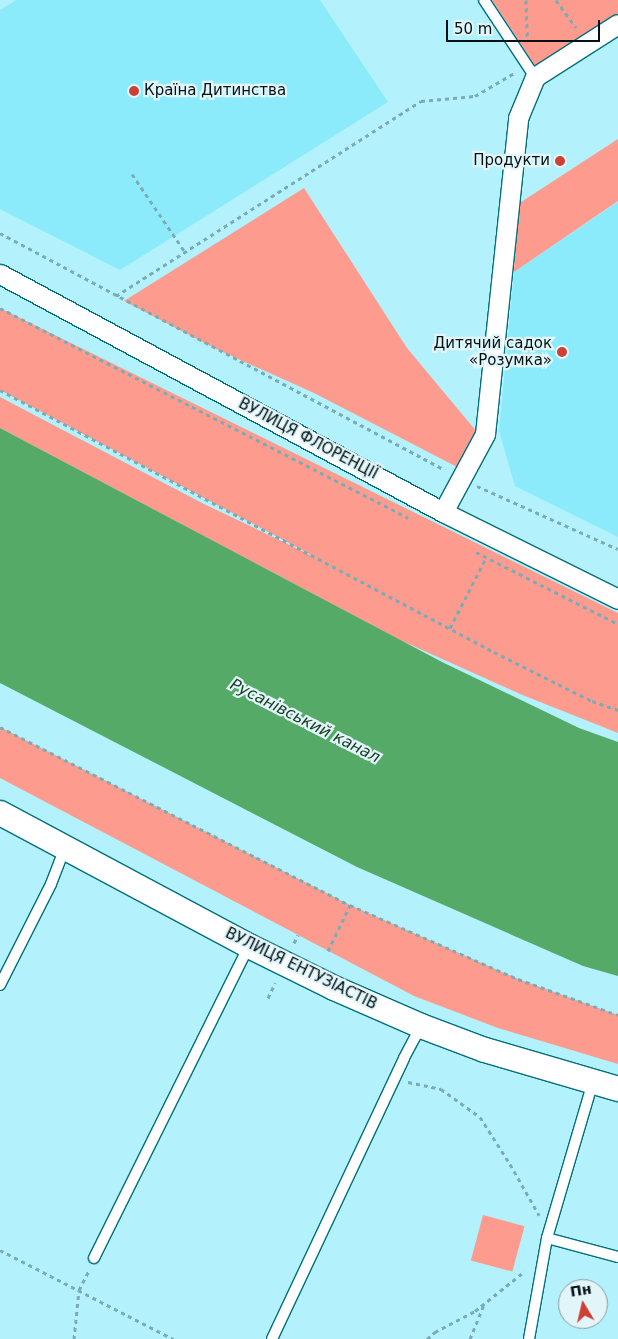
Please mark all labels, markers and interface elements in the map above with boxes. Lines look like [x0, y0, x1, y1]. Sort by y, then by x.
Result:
scale bar [448, 10, 602, 42]
text: 50 m [454, 20, 492, 38]
place label: Країна Дитинства [144, 82, 286, 100]
marker: Країна Дитинства [128, 85, 140, 97]
place label: Продукти [473, 152, 550, 170]
marker: Продукти [554, 155, 566, 167]
place label: Дитячий садок «Розумка» [434, 334, 552, 369]
marker: Дитячий садок «Розумка» [556, 346, 568, 358]
street label: ВУЛИЦЯ ФЛОРЕНЦІЇ [235, 395, 381, 483]
water label: Русанівський канал [227, 675, 383, 767]
street label: ВУЛИЦЯ ЕНТУЗІАСТІВ [222, 924, 380, 1014]
north arrow [558, 1279, 608, 1329]
text: Пн [569, 1281, 593, 1300]

